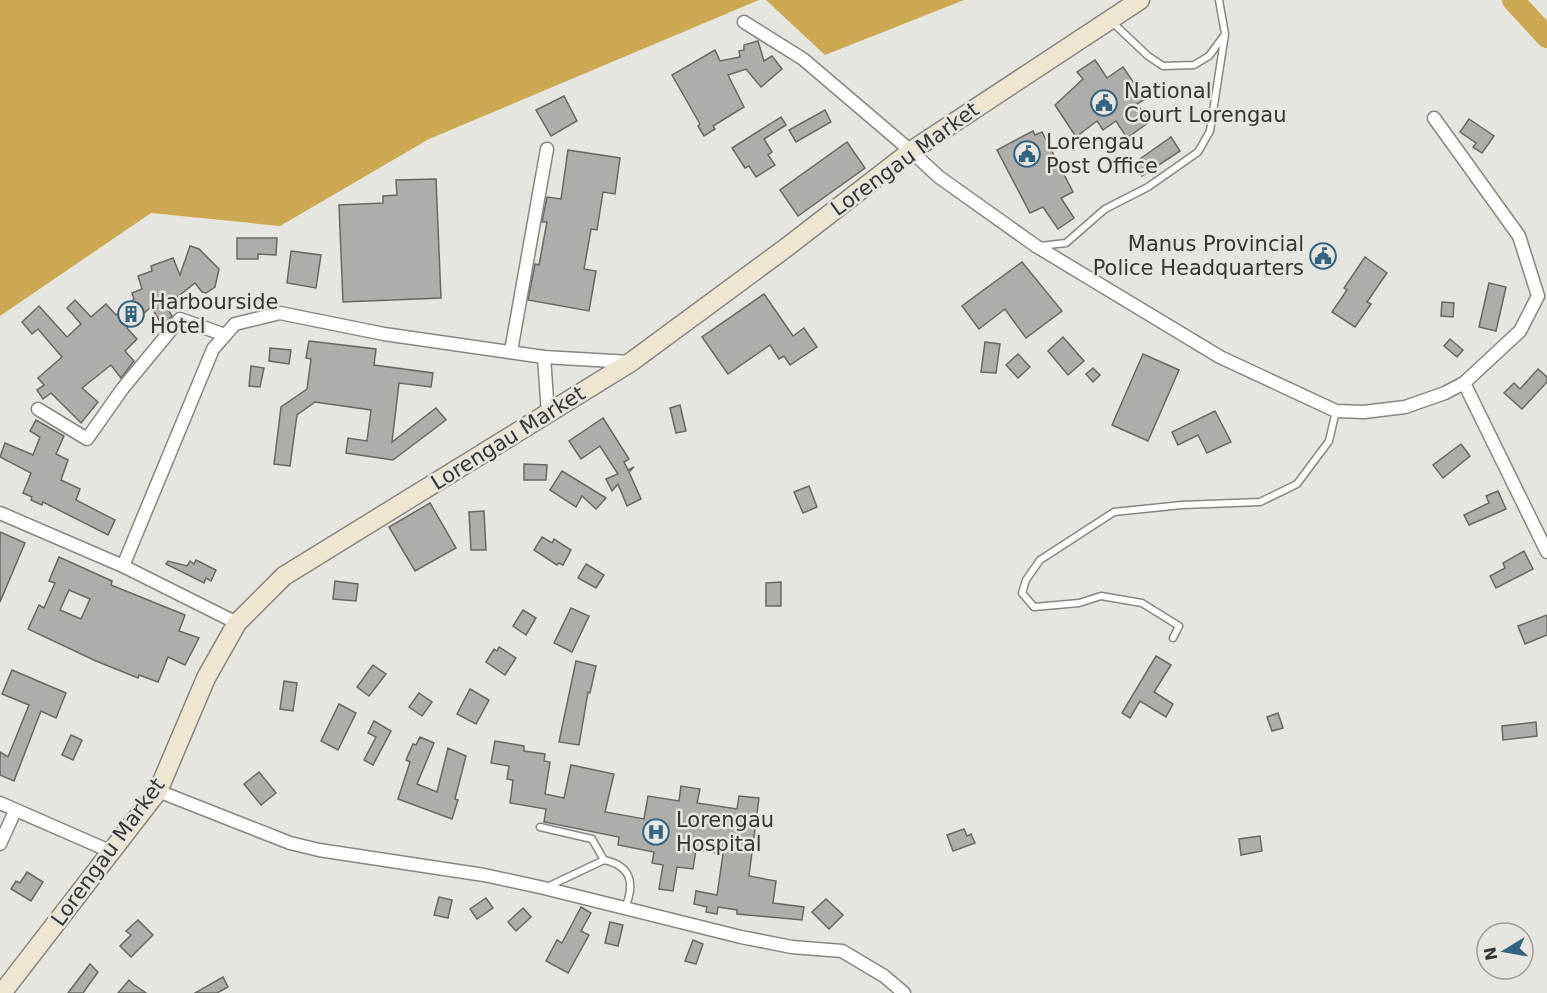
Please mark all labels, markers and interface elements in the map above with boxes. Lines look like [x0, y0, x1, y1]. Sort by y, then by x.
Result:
place label: National Court Lorengau [1124, 79, 1286, 127]
public building icon: National Court Lorengau [1089, 88, 1119, 118]
street label: Lorengau Market [826, 97, 984, 221]
place label: Lorengau Post Office [1046, 130, 1158, 178]
public building icon: Lorengau Post Office [1012, 139, 1042, 169]
place label: Manus Provincial Police Headquarters [1093, 232, 1304, 280]
public building icon: Manus Provincial Police Headquarters [1308, 241, 1338, 271]
place label: Harbourside Hotel [150, 290, 278, 338]
building icon: Harbourside Hotel [116, 299, 146, 329]
street label: Lorengau Market [427, 381, 589, 495]
street label: Lorengau Market [46, 773, 170, 931]
place label: Lorengau Hospital [676, 808, 774, 856]
hospital icon: Lorengau Hospital [641, 817, 671, 847]
north arrow [1475, 921, 1535, 981]
text: N [1480, 945, 1501, 962]

